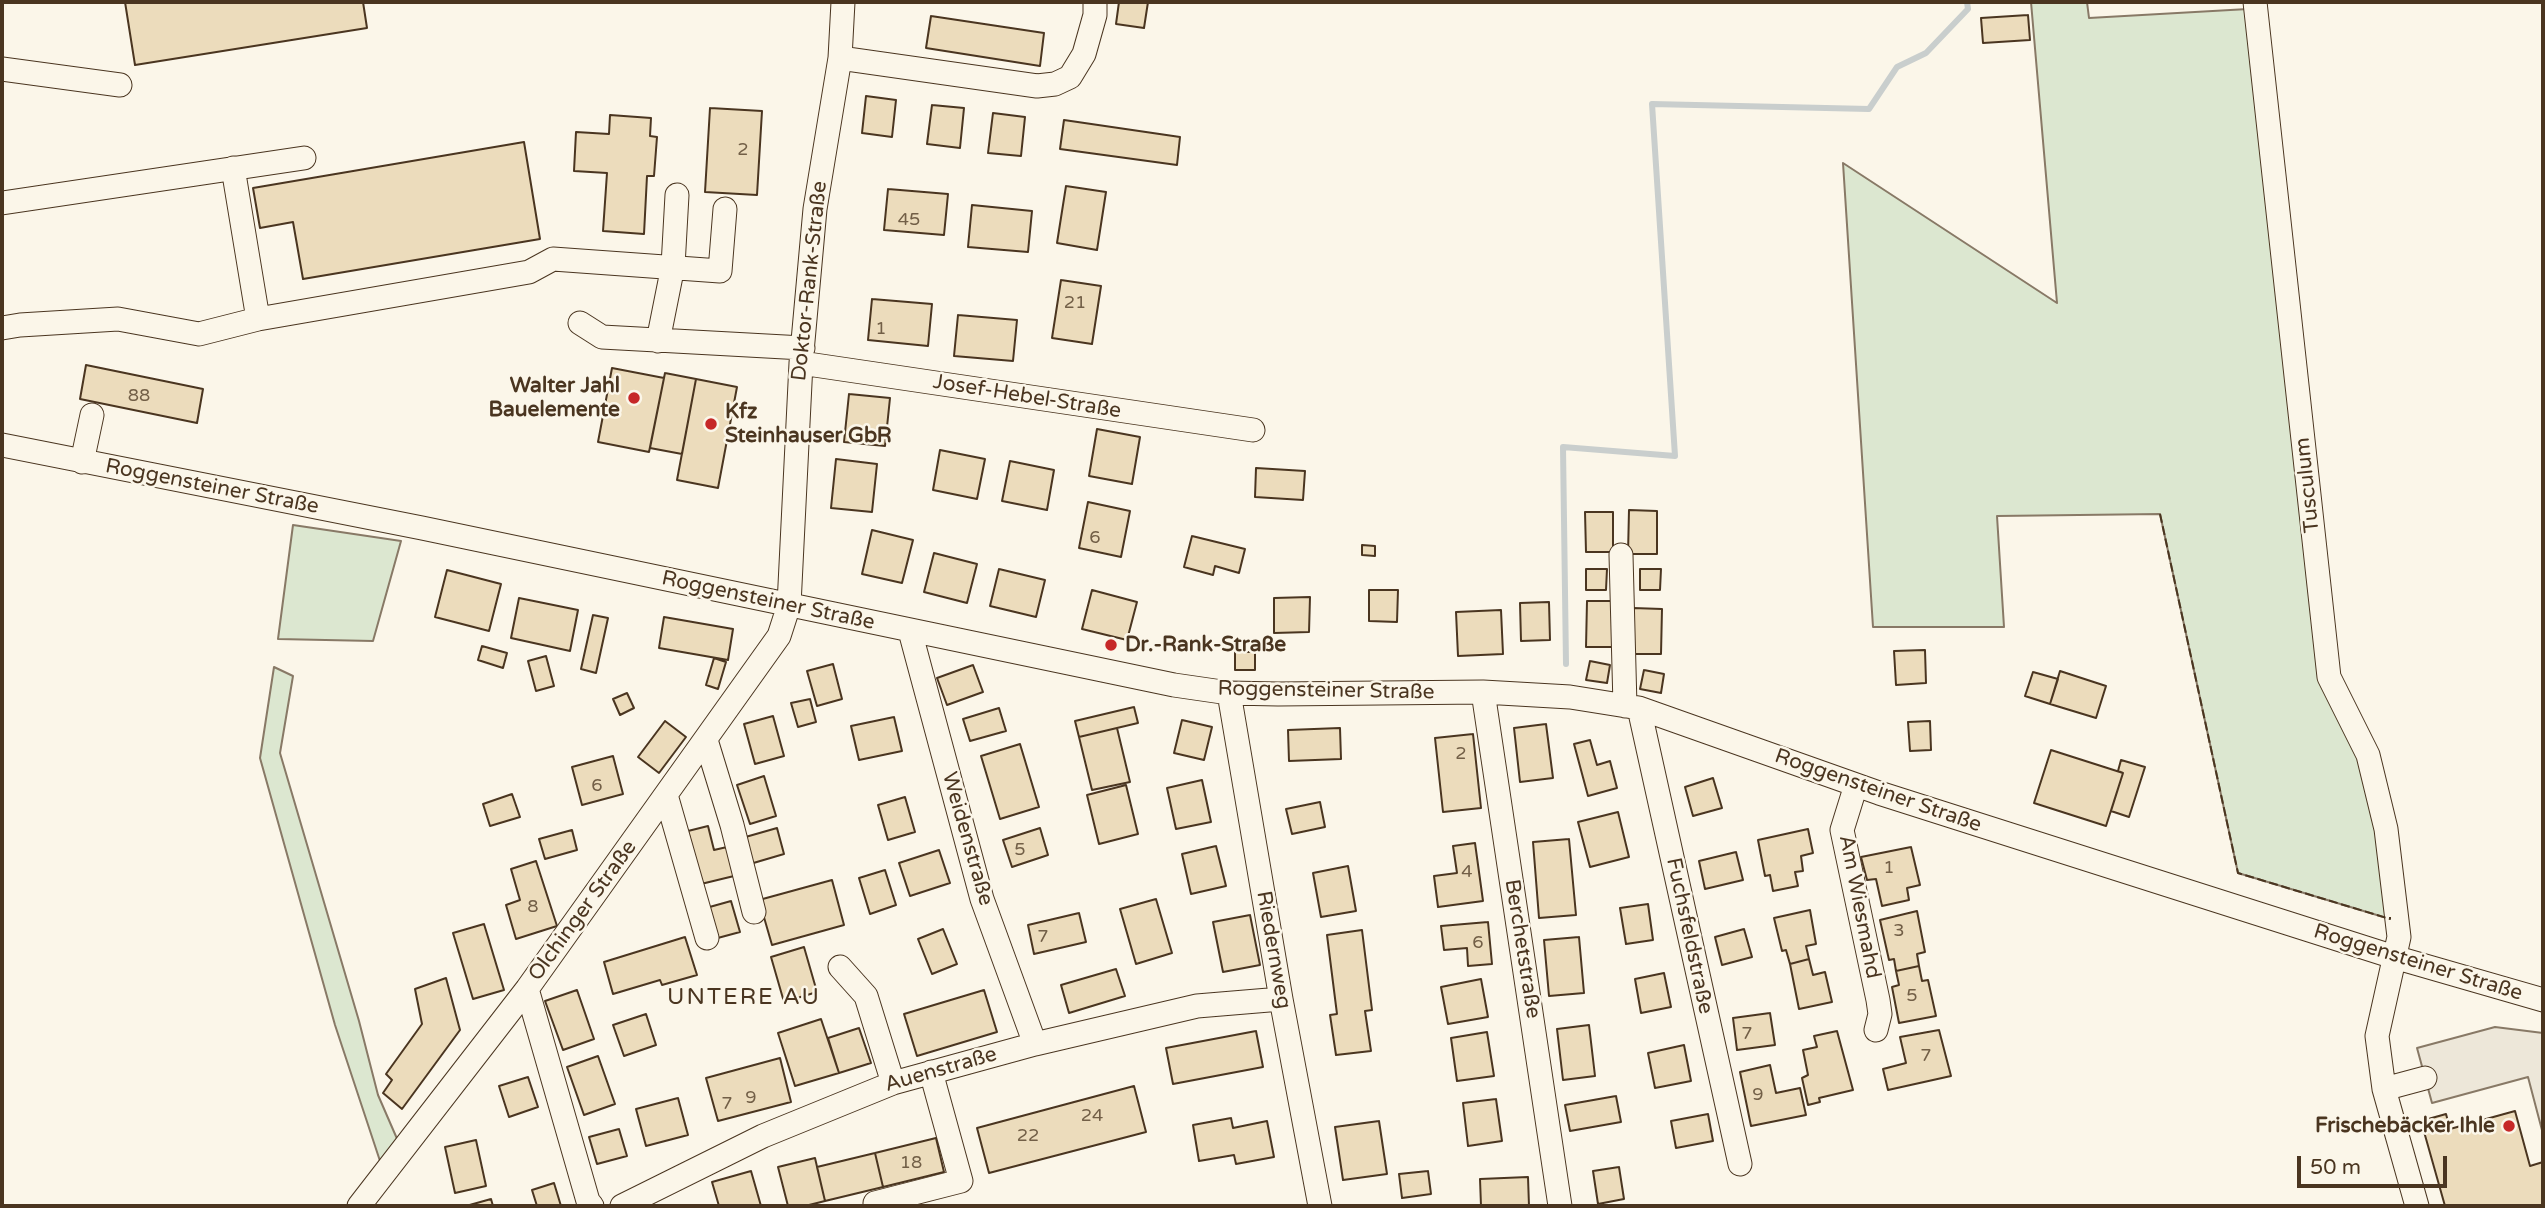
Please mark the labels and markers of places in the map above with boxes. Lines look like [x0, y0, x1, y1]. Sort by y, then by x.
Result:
place label: Walter Jahl Bauelemente [488, 373, 620, 423]
marker: Walter Jahl Bauelemente [626, 390, 642, 406]
place label: Kfz Steinhauser GbR [725, 399, 892, 449]
marker: Kfz Steinhauser GbR [703, 416, 719, 432]
place label: Dr.-Rank-Straße [1125, 632, 1286, 658]
marker: Dr.-Rank-Straße [1103, 637, 1119, 653]
place label: Frischebäcker Ihle [2315, 1113, 2495, 1139]
marker: Frischebäcker Ihle [2501, 1118, 2517, 1134]

